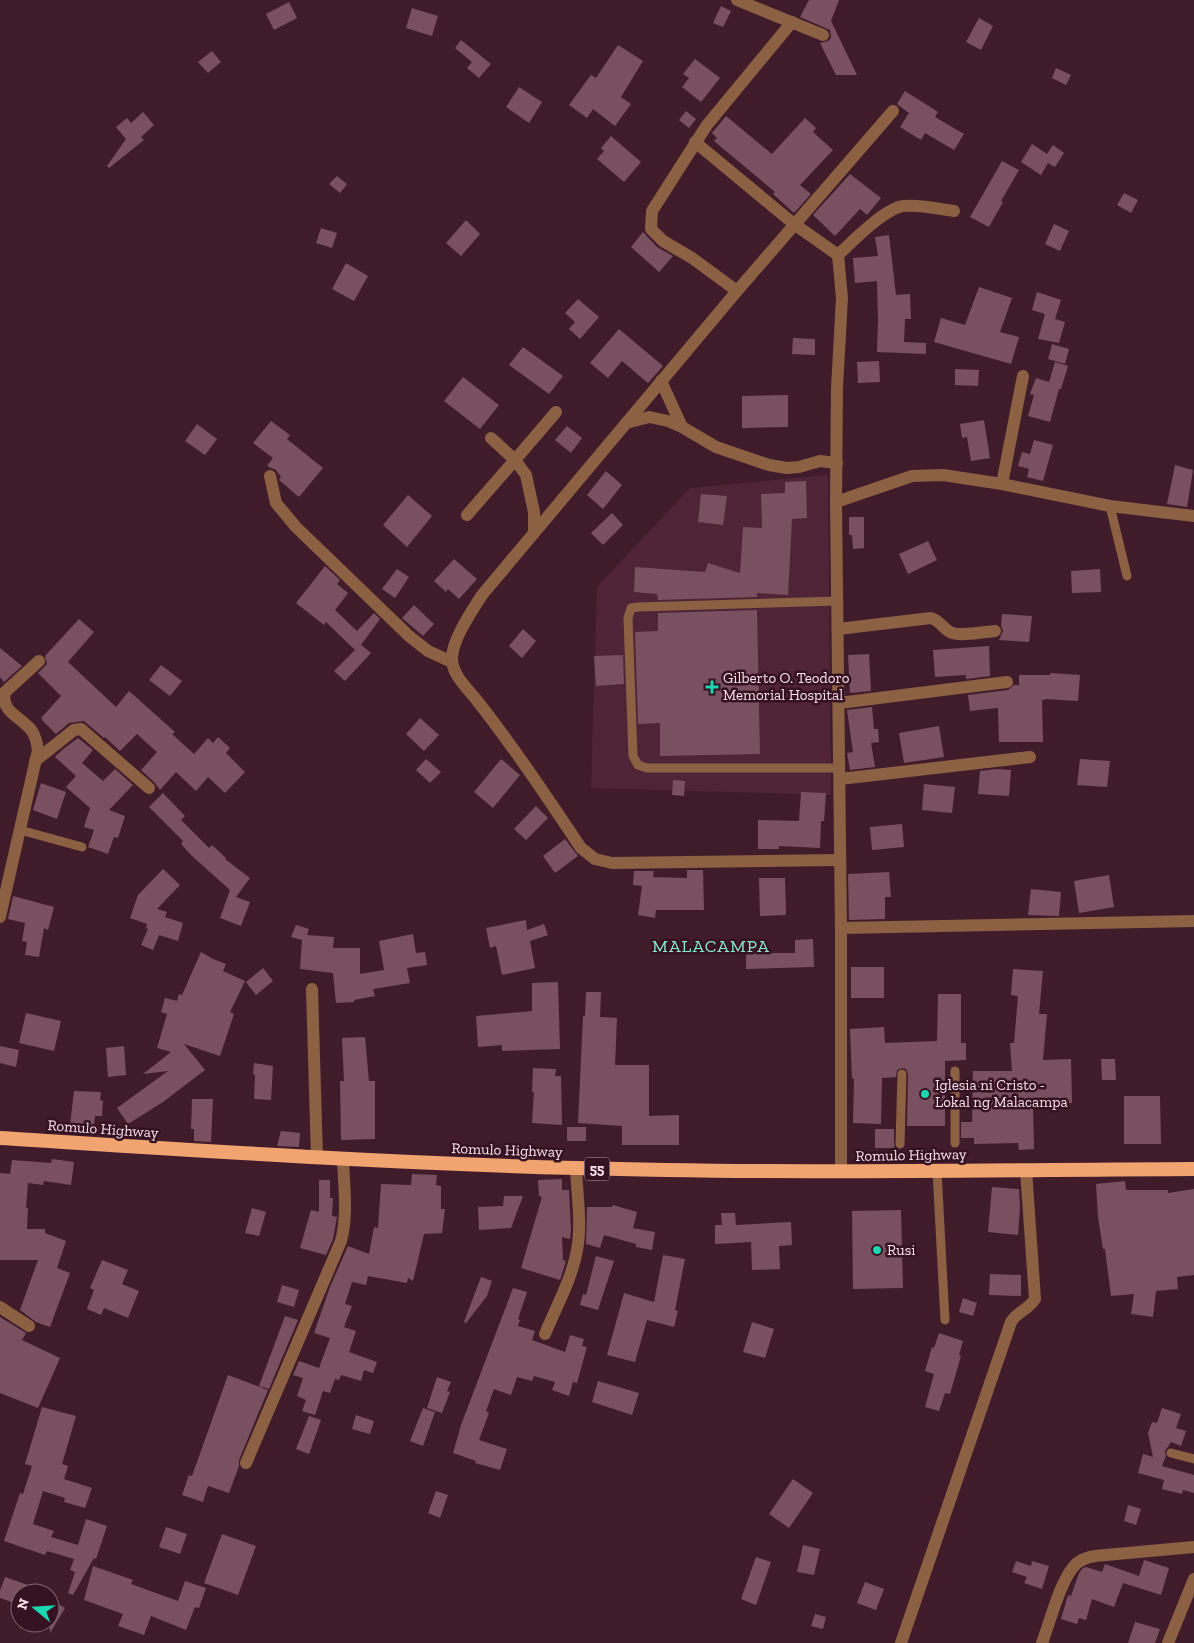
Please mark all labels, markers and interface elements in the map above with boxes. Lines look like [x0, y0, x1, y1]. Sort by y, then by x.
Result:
place label: Gilberto O. Teodoro Memorial Hospital [723, 669, 850, 704]
marker: Gilberto O. Teodoro Memorial Hospital [705, 680, 719, 694]
district label: MALACAMPA [652, 935, 770, 957]
place label: Iglesia ni Cristo - Lokal ng Malacampa [935, 1076, 1068, 1111]
marker: Iglesia ni Cristo - Lokal ng Malacampa [919, 1088, 931, 1100]
street label: Romulo Highway [47, 1116, 159, 1142]
street label: Romulo Highway [451, 1139, 563, 1161]
street label: Romulo Highway [855, 1145, 967, 1165]
road number: 55 [584, 1158, 610, 1180]
place label: Rusi [887, 1241, 915, 1259]
marker: Rusi [871, 1244, 883, 1256]
north arrow [10, 1583, 60, 1633]
text: N [13, 1596, 33, 1612]

